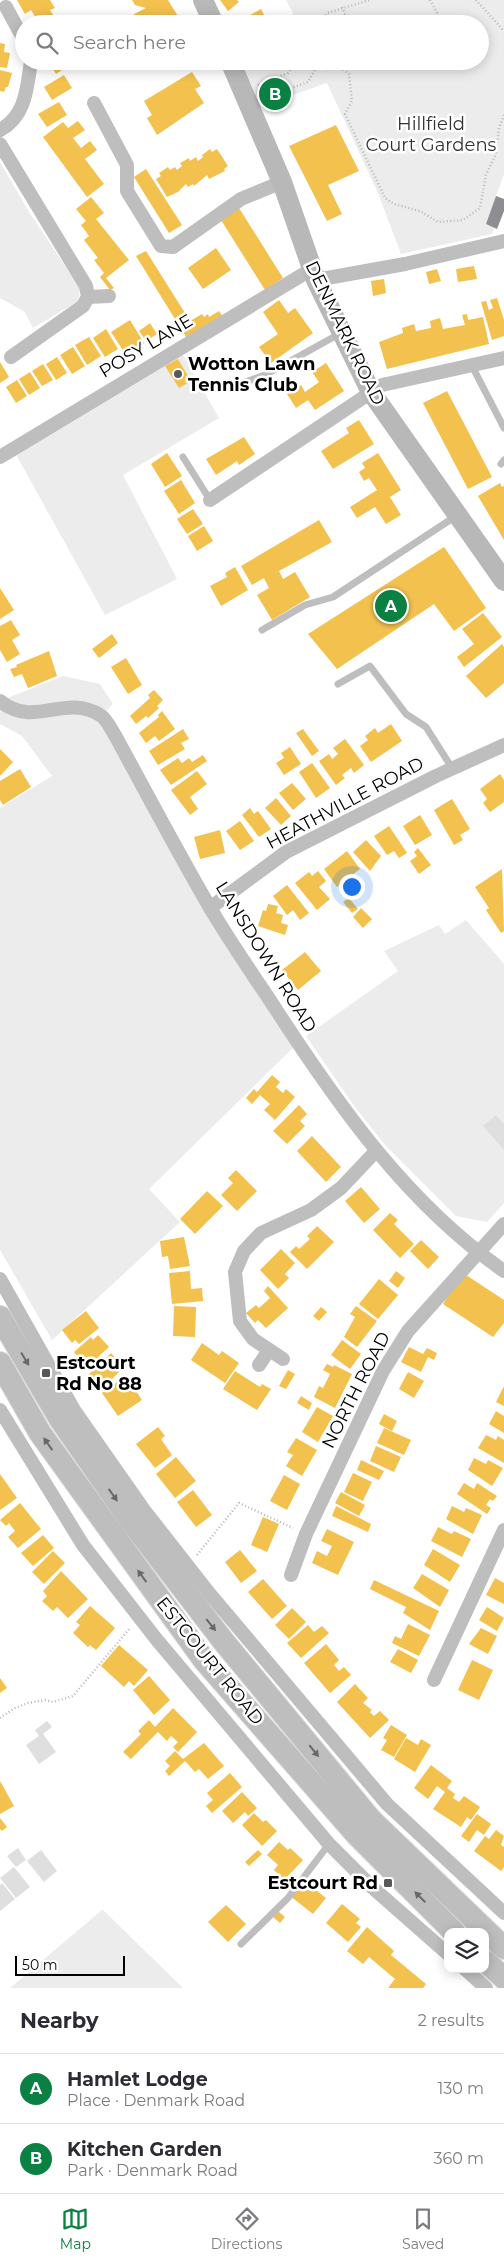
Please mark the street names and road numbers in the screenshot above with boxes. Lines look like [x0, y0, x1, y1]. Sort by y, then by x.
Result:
street label: DENMARK ROAD [301, 257, 389, 409]
street label: POSY LANE [95, 309, 197, 383]
street label: HEATHVILLE ROAD [263, 752, 427, 854]
street label: LANSDOWN ROAD [211, 878, 321, 1036]
street label: NORTH ROAD [317, 1328, 395, 1452]
street label: ESTCOURT ROAD [152, 1593, 268, 1729]

